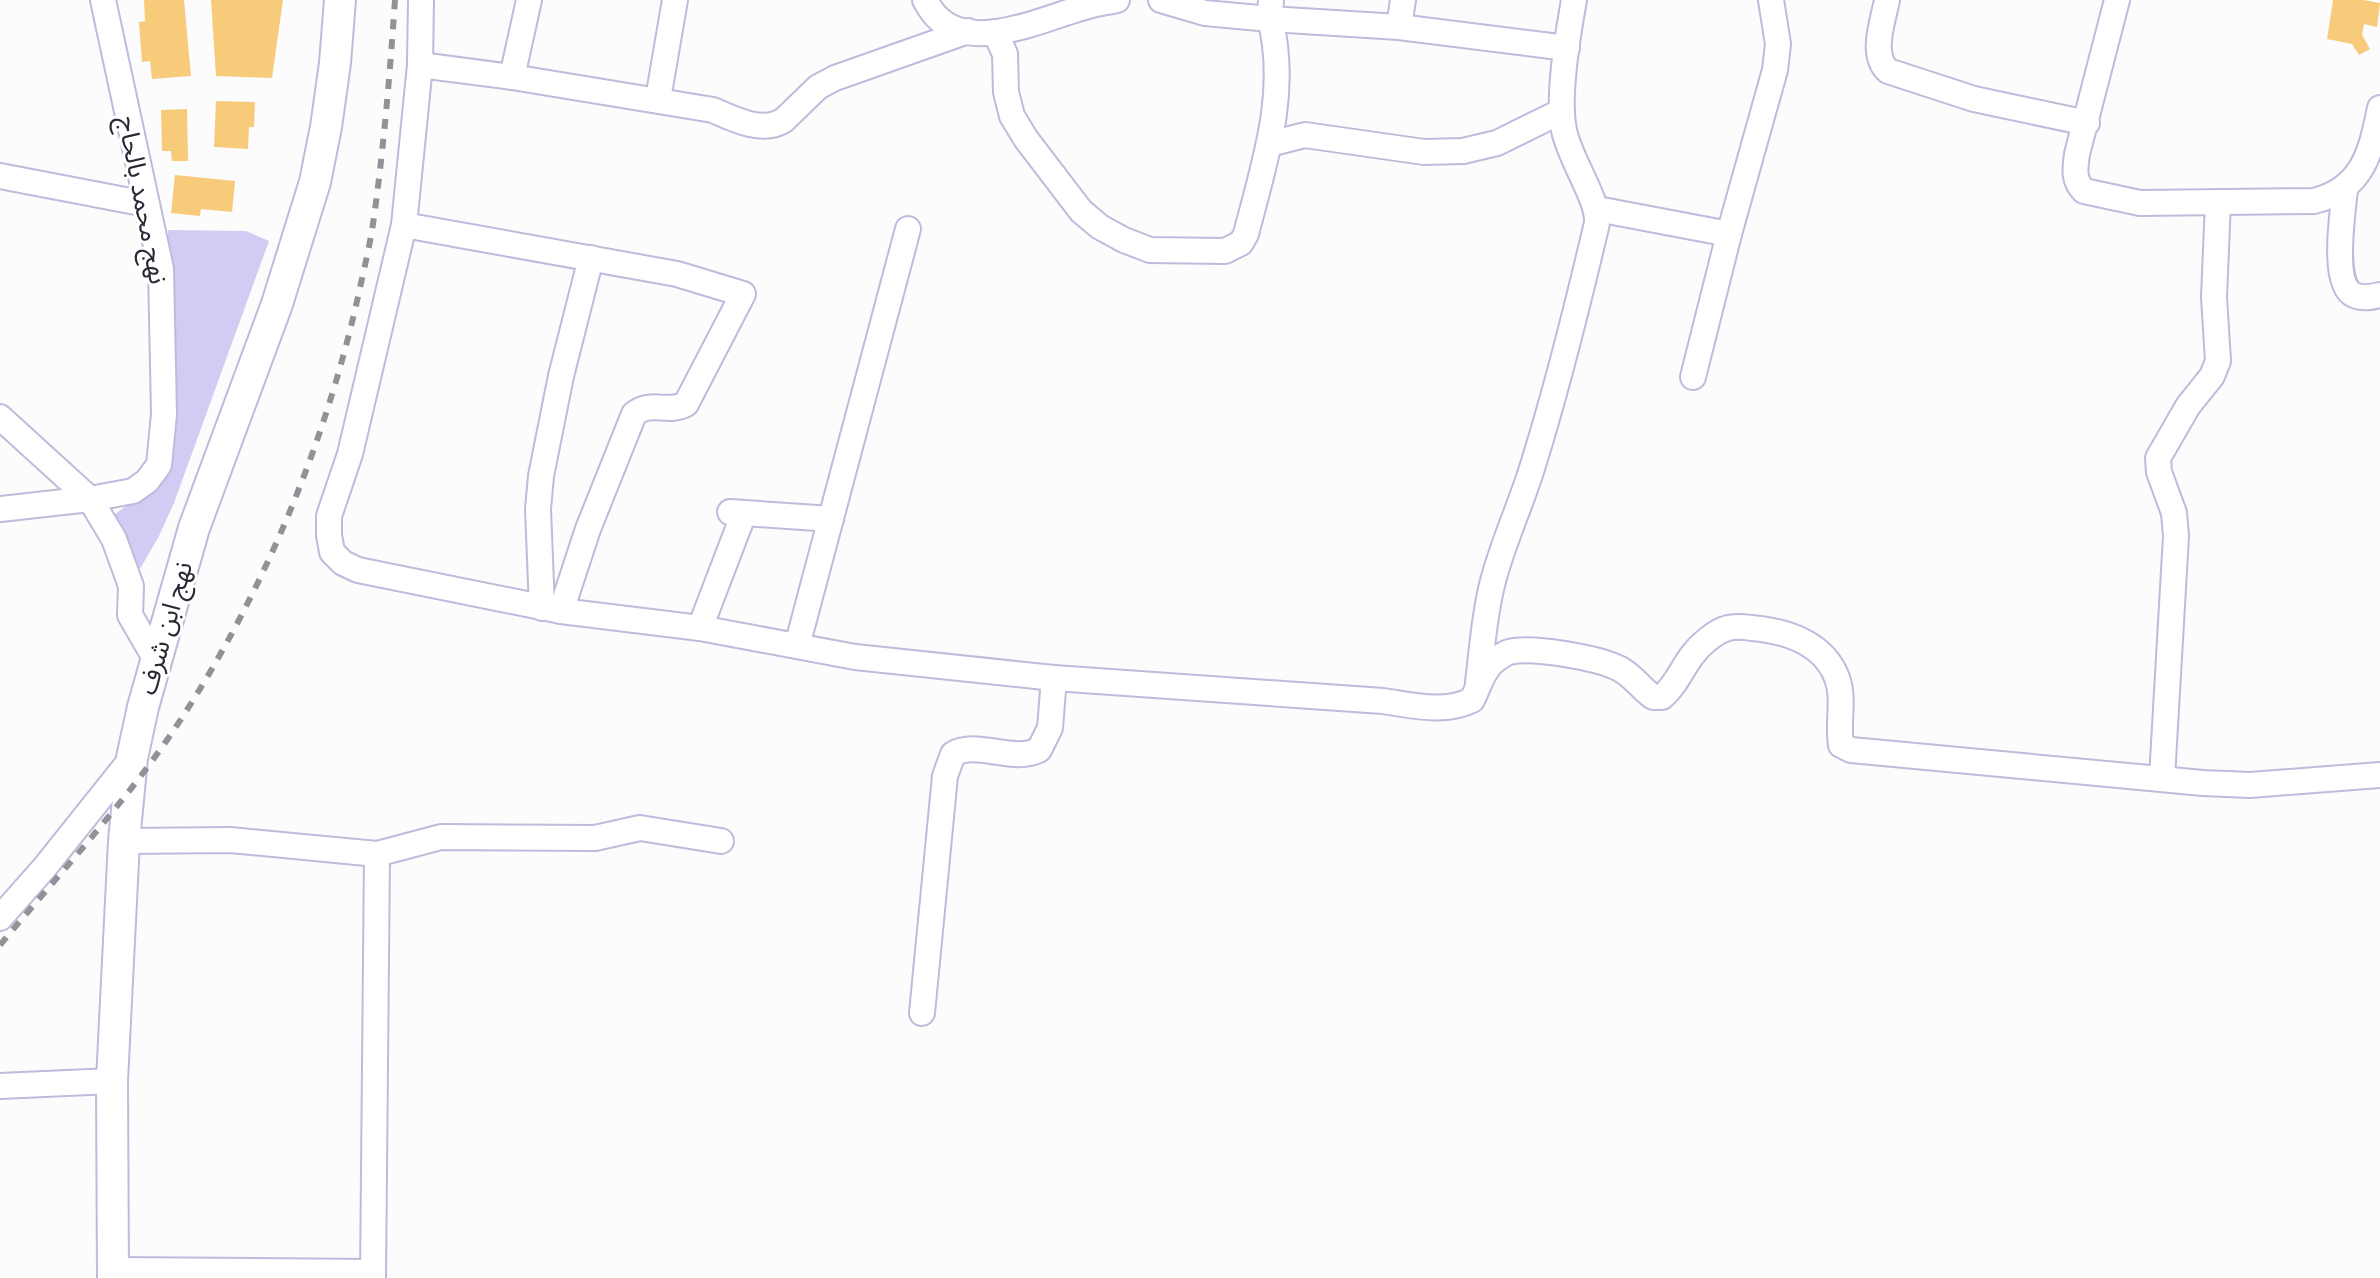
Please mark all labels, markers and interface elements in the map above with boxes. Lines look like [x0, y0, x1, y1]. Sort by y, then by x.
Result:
street label: نهج محمد بالحاج [107, 113, 174, 288]
street label: نهج ابن شرف [132, 558, 203, 699]

